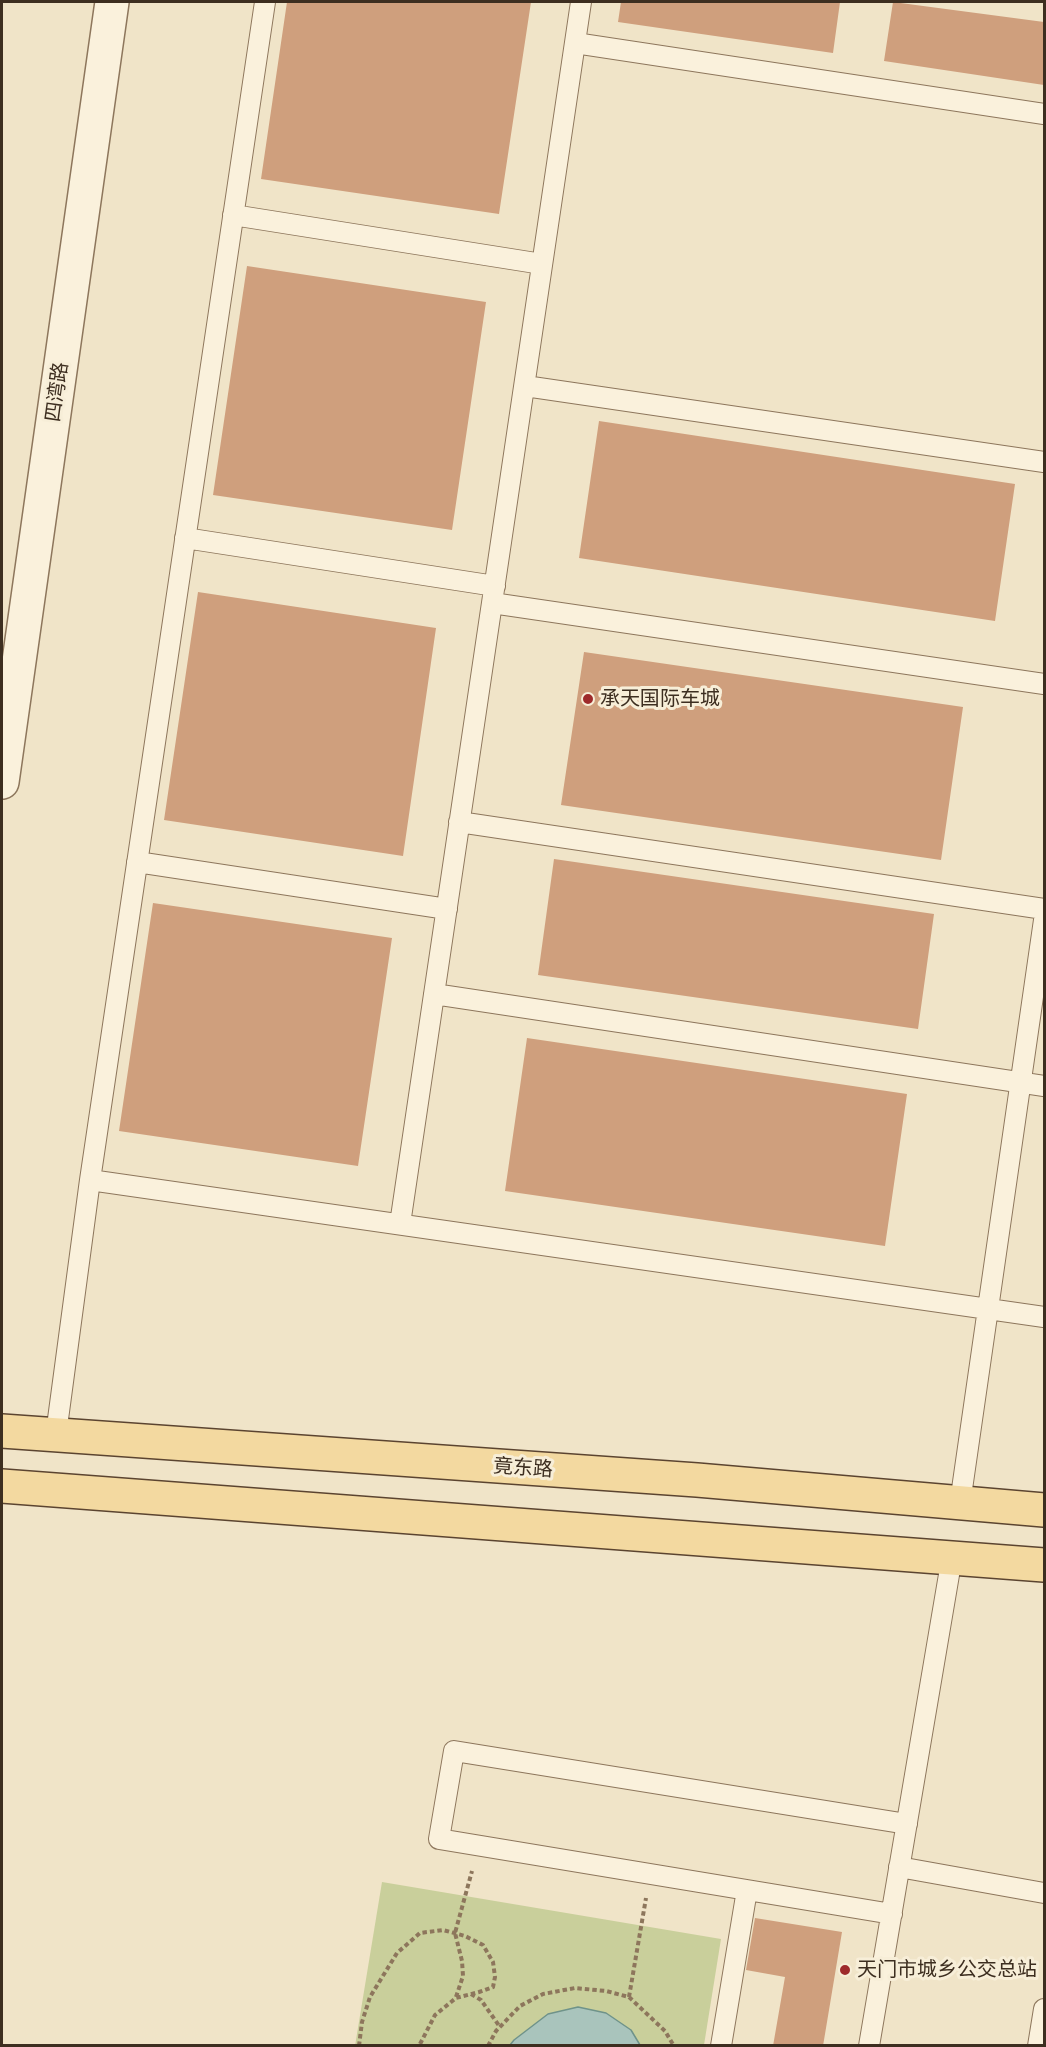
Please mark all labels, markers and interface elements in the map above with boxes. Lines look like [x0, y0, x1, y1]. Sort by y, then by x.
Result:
street label: 四湾路 [41, 361, 73, 423]
place label: 承天国际车城 [600, 687, 720, 711]
marker: 承天国际车城 [581, 692, 595, 706]
street label: 竟东路 [492, 1454, 554, 1482]
place label: 天门市城乡公交总站 [857, 1958, 1037, 1982]
marker: 天门市城乡公交总站 [838, 1963, 852, 1977]

